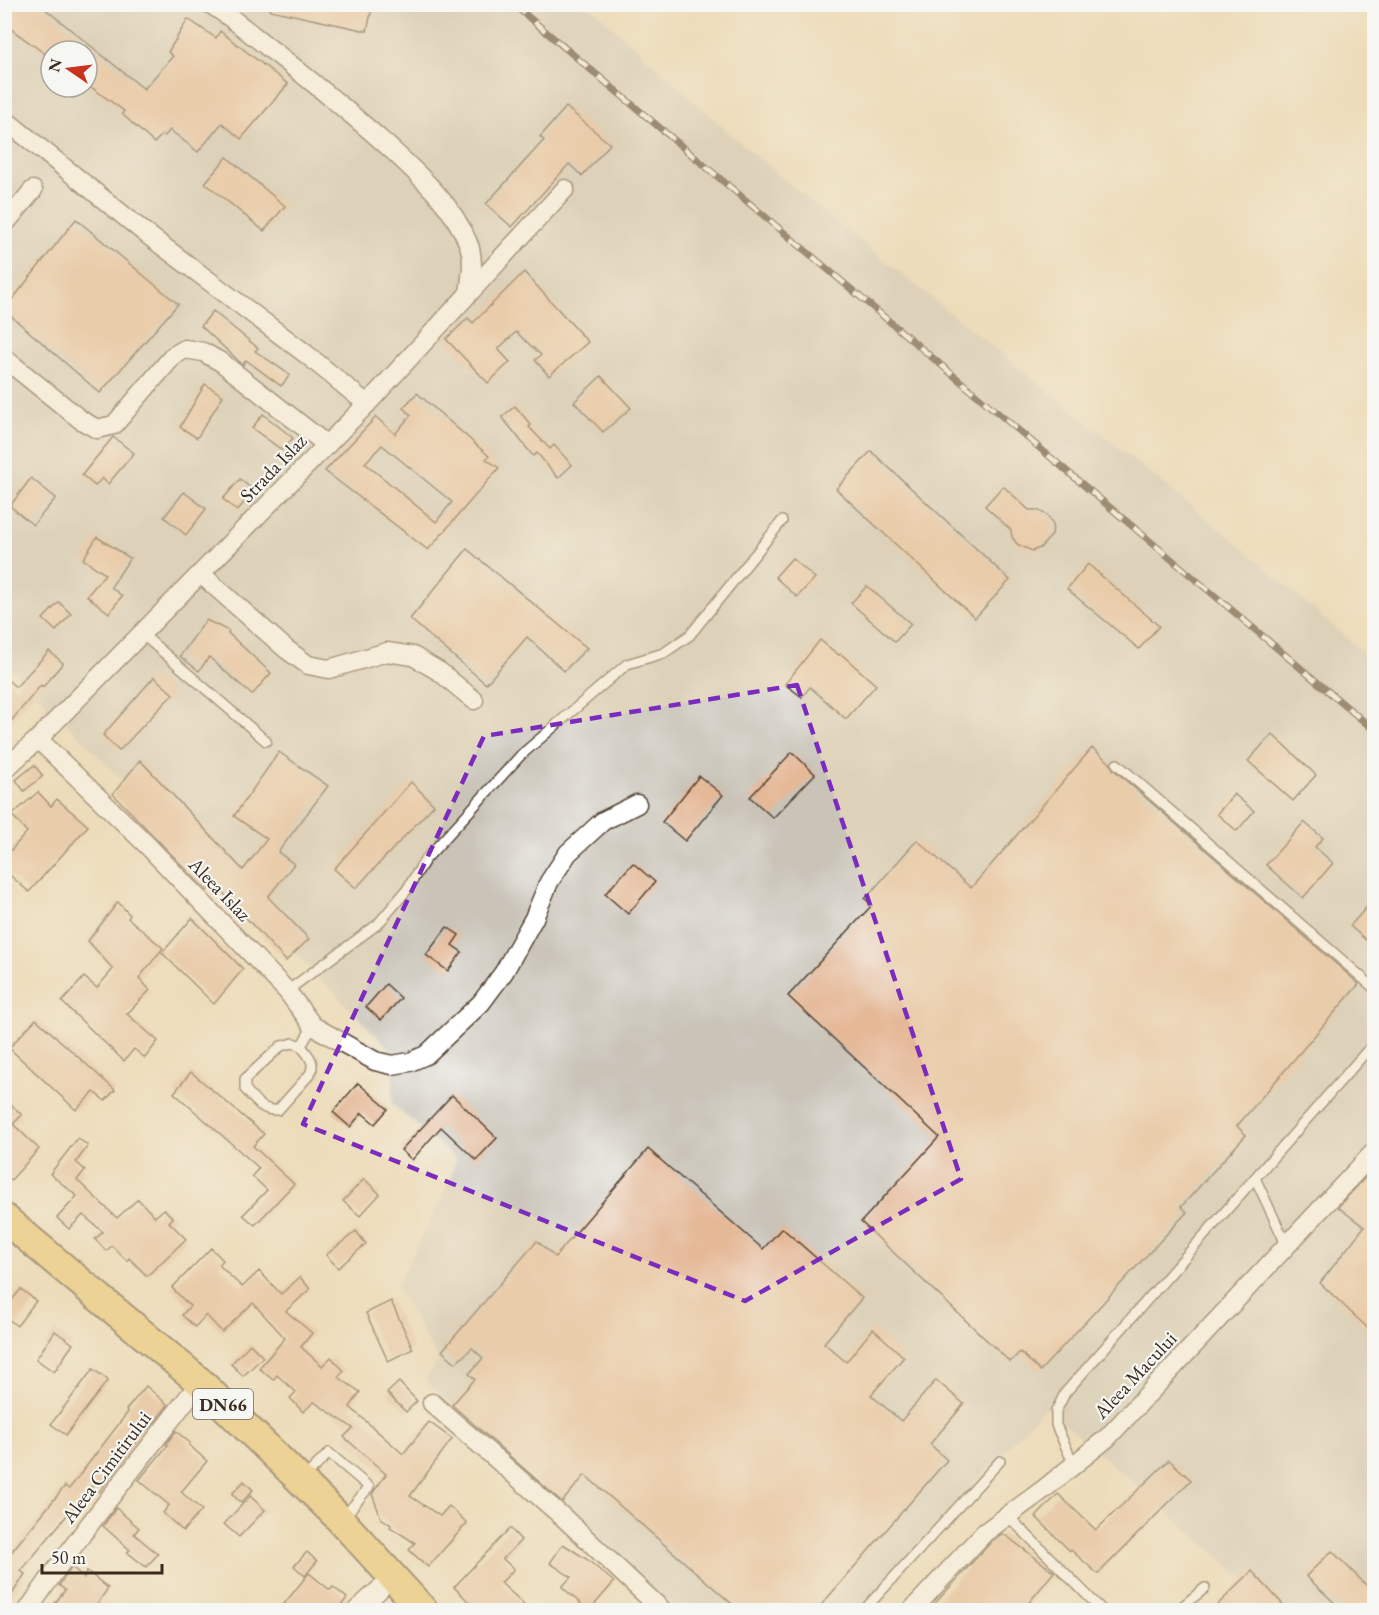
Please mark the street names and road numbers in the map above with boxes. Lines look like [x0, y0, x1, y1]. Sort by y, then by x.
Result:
street label: Strada Islaz [234, 428, 312, 508]
street label: Aleea Islaz [182, 851, 257, 927]
street label: Aleea Macului [1087, 1326, 1182, 1425]
road number: DN66 [193, 1389, 253, 1419]
street label: Aleea Cimitirului [55, 1406, 157, 1529]

